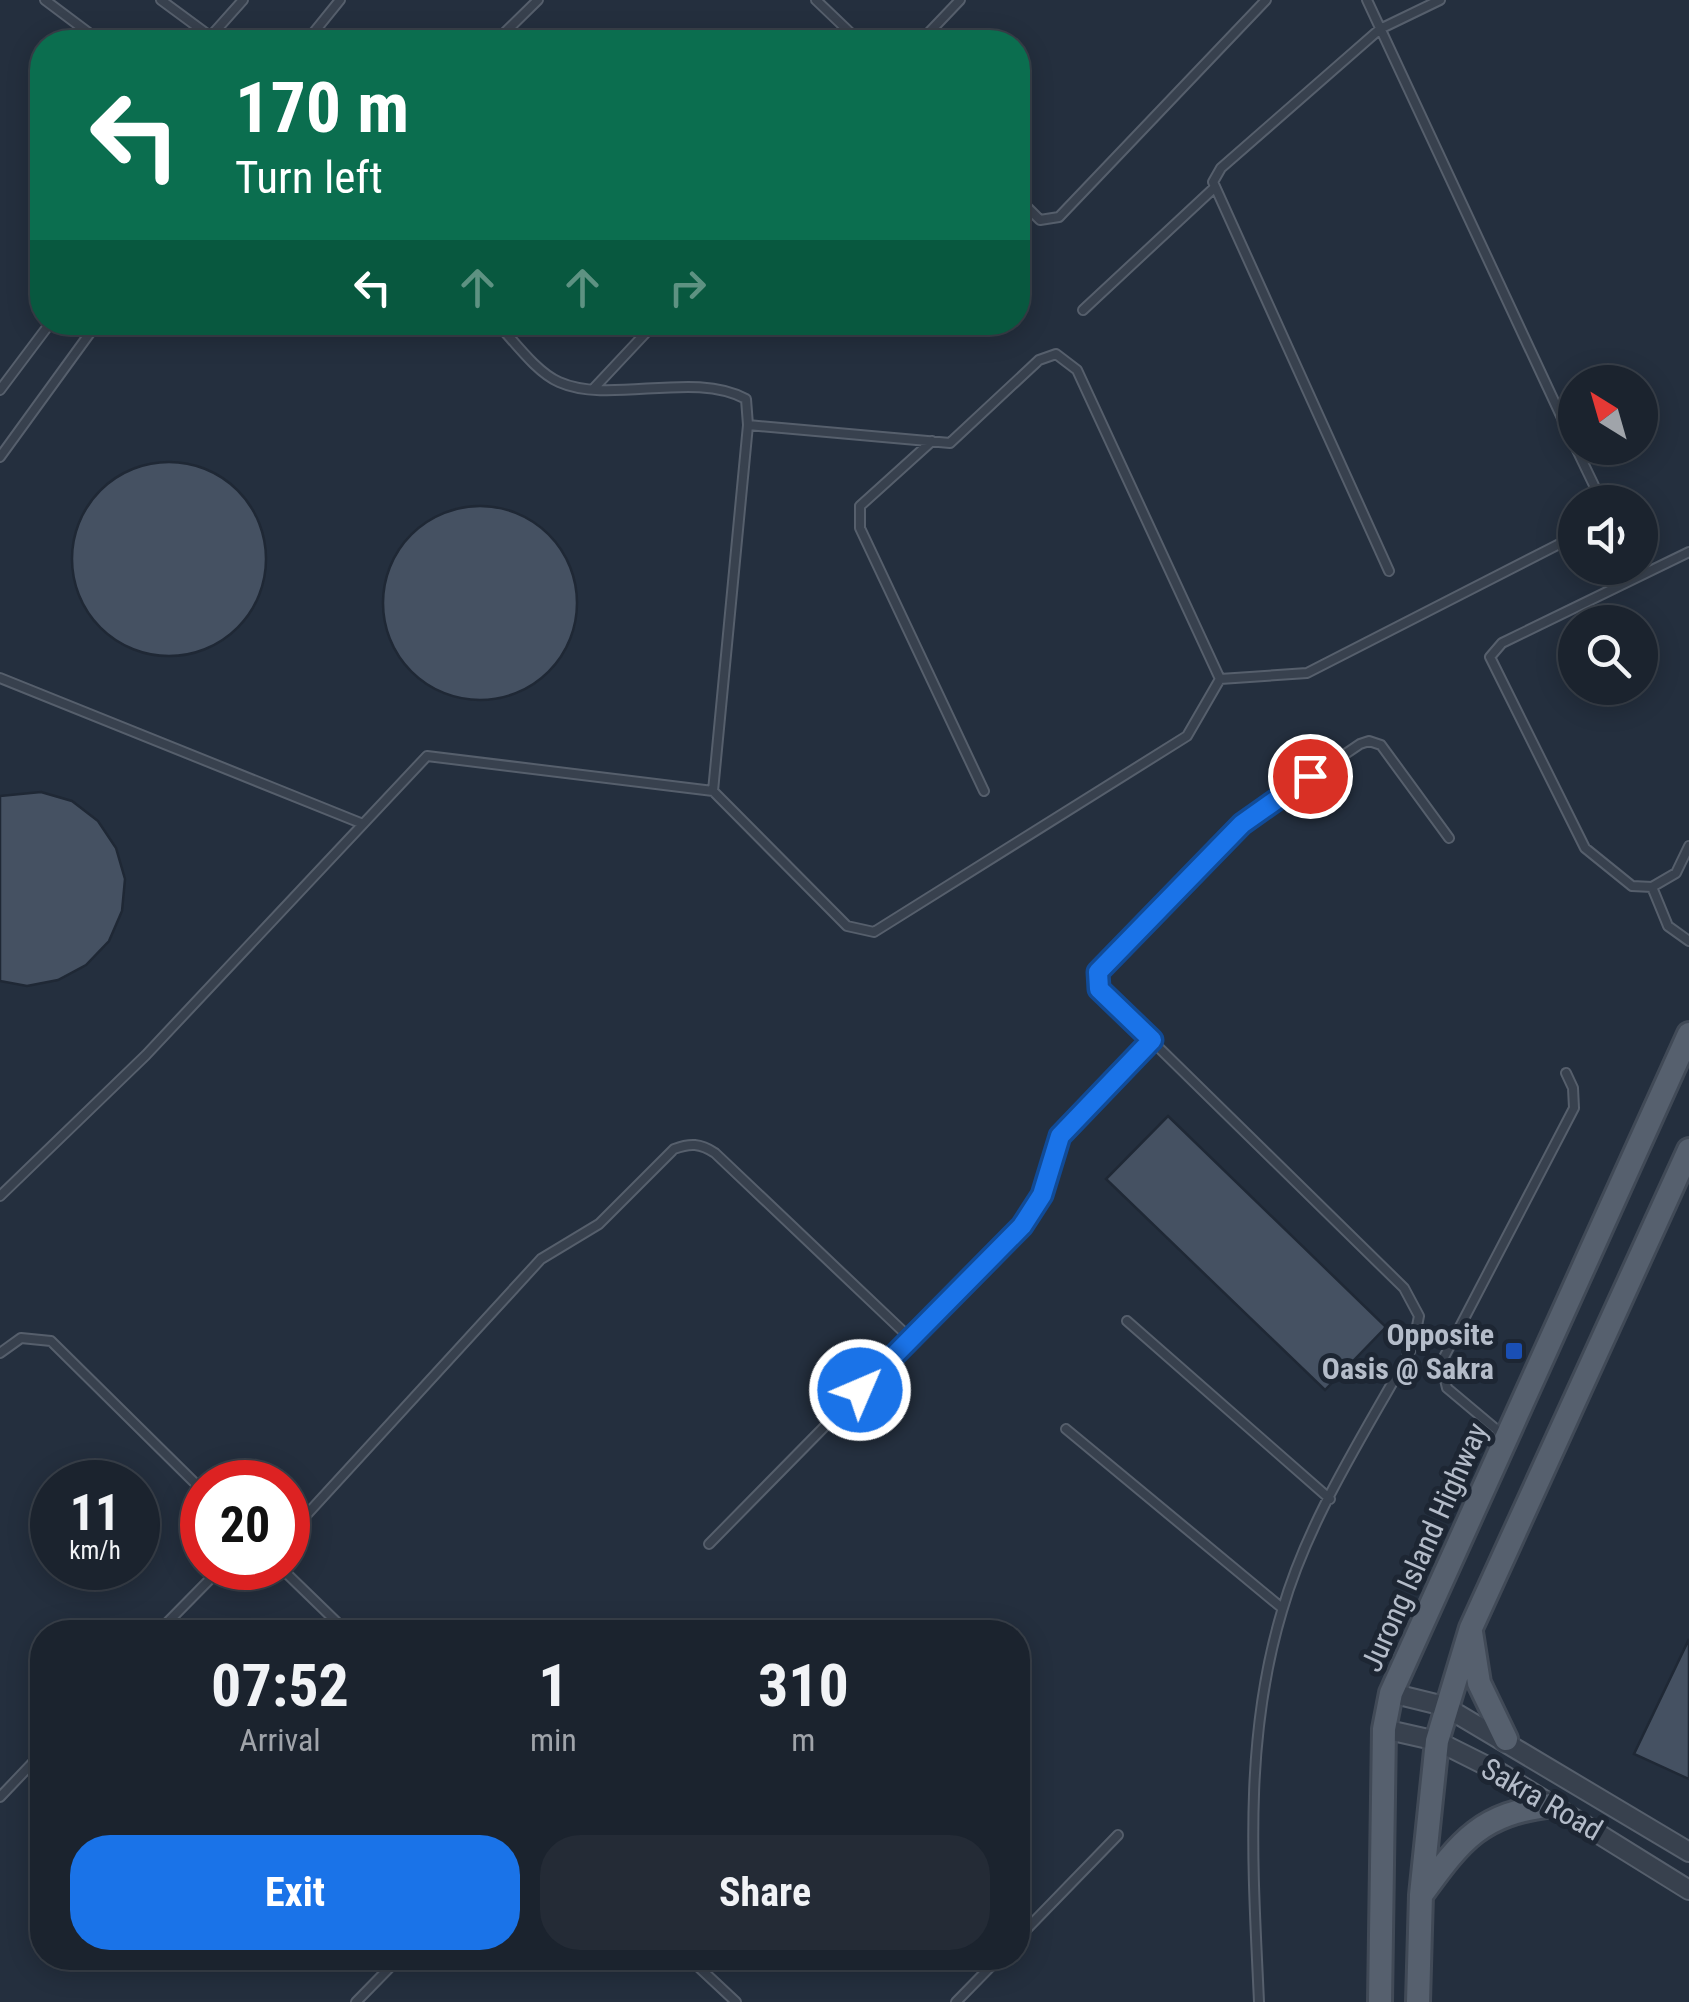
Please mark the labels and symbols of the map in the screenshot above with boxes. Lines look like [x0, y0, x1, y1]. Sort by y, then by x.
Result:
north arrow [1558, 365, 1658, 465]
pin [1268, 734, 1353, 819]
place label: Opposite Oasis @ Sakra [1322, 1317, 1494, 1386]
position arrow [808, 1338, 912, 1442]
marker: Opposite Oasis @ Sakra [1503, 1340, 1525, 1362]
street label: Jurong Island Highway [1353, 1417, 1495, 1677]
speed limit sign: 20 [180, 1460, 310, 1590]
street label: Sakra Road [1475, 1750, 1609, 1848]

